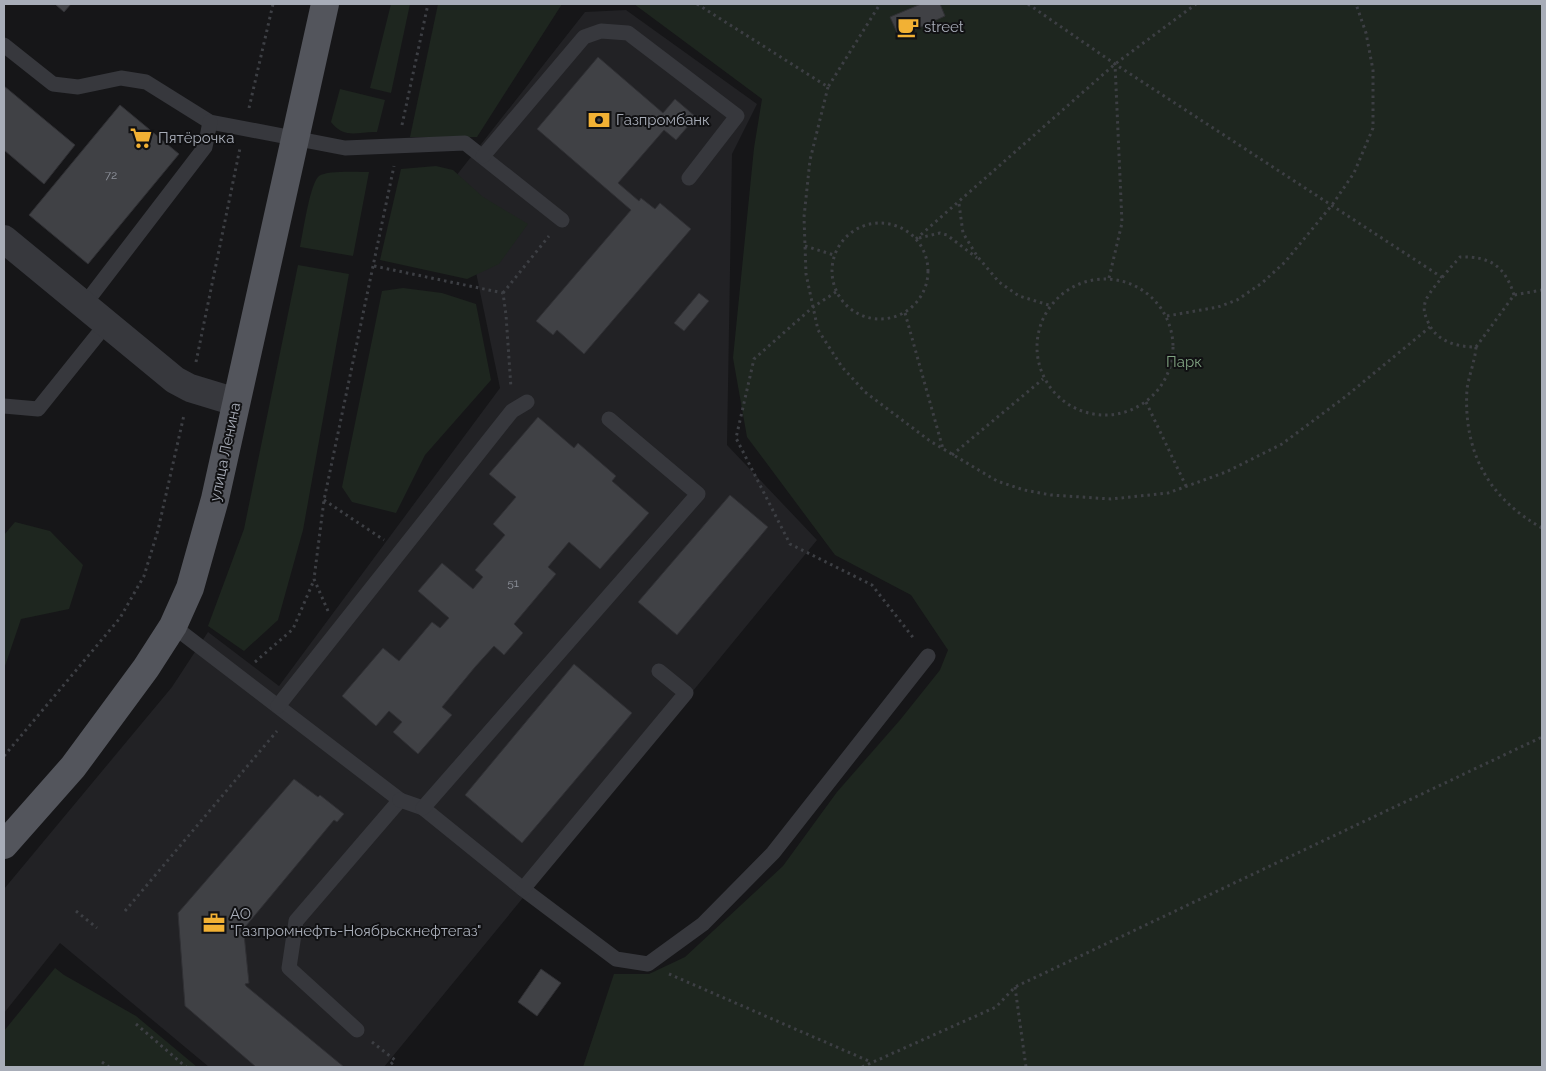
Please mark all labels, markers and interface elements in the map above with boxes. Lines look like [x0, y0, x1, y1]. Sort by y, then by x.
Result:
cafe icon: street [895, 14, 921, 40]
place label: street [924, 18, 964, 36]
bank icon: Газпромбанк [586, 107, 612, 133]
place label: Газпромбанк [616, 111, 710, 129]
supermarket icon: Пятёрочка [128, 125, 154, 151]
place label: Пятёрочка [158, 129, 234, 147]
house number: 72 [105, 168, 117, 182]
park label: Парк [1166, 353, 1202, 371]
street label: улица Ленина [206, 401, 244, 503]
house number: 51 [507, 576, 519, 590]
place label: АО "Газпромнефть-Ноябрьскнефтегаз" [230, 905, 481, 940]
office icon: АО "Газпромнефть-Ноябрьскнефтегаз" [201, 910, 227, 936]

